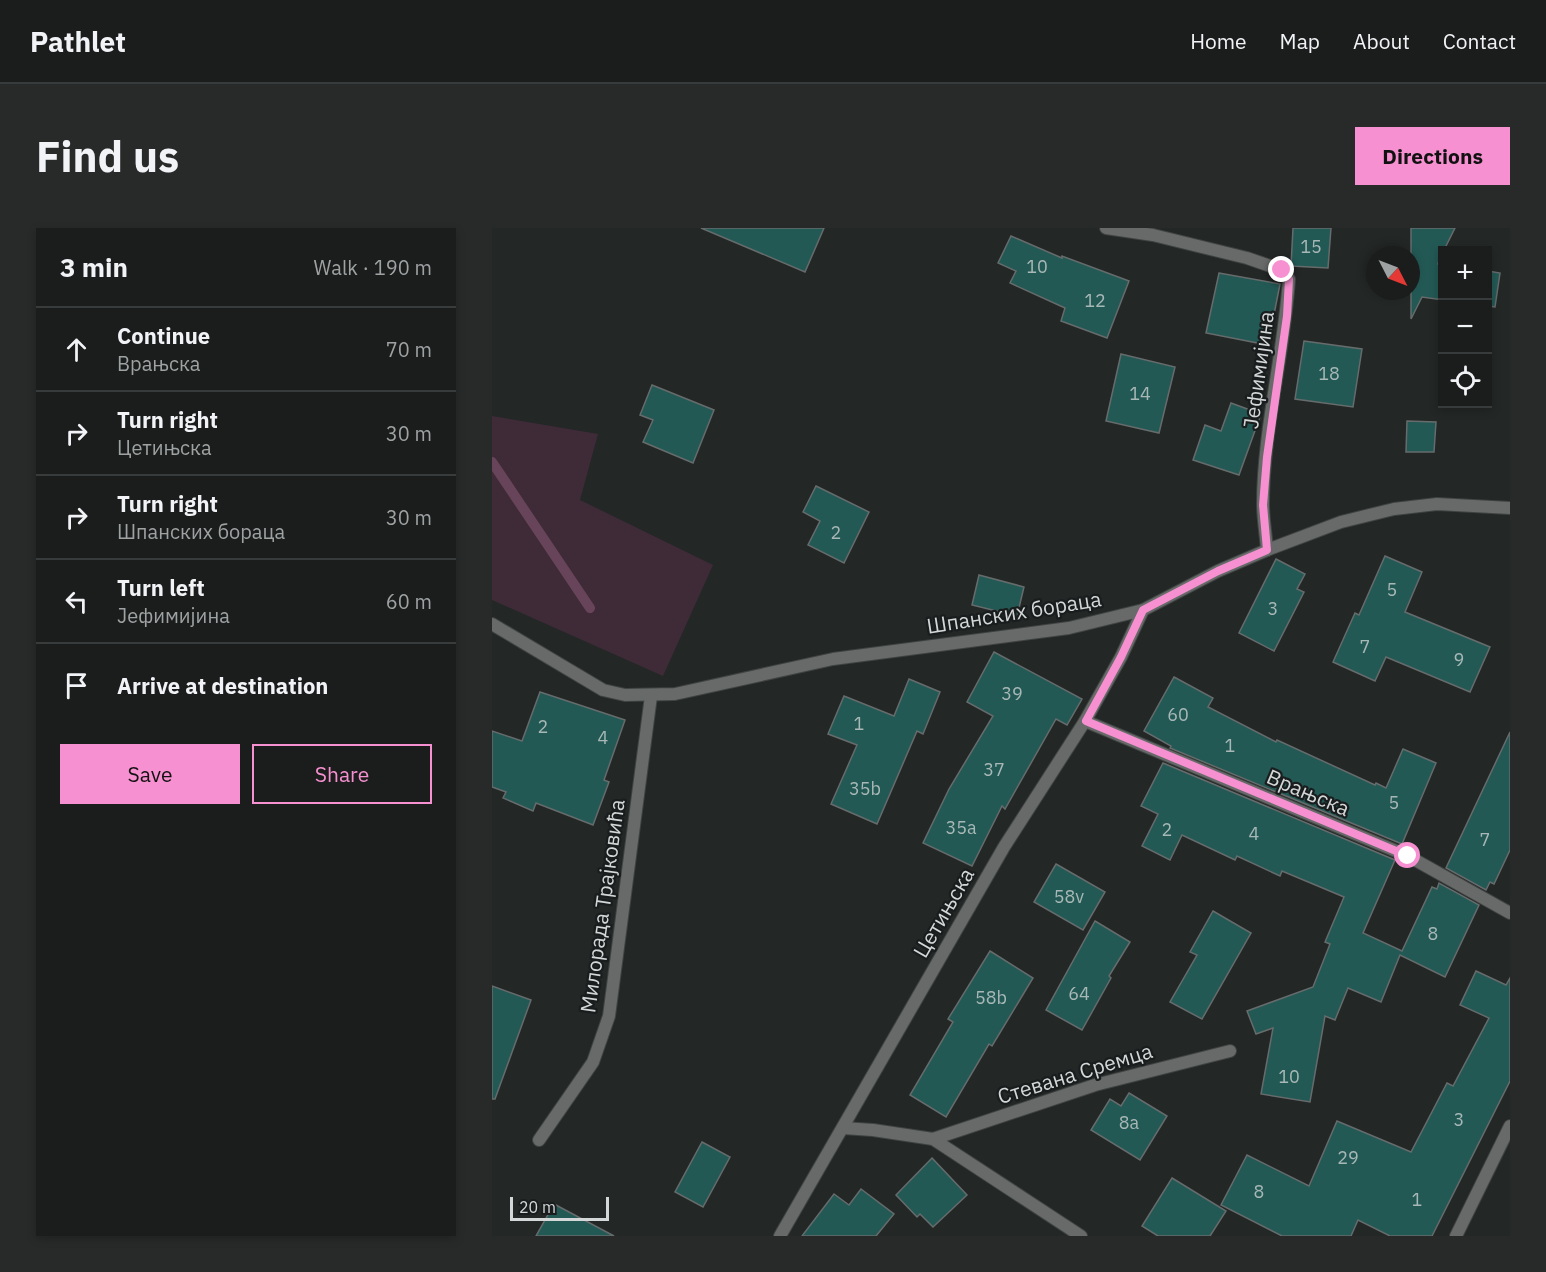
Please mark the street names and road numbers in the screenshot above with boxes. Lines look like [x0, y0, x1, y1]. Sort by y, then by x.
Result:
street label: Јефимијина [1236, 309, 1280, 430]
street label: Шпанских бораца [924, 584, 1103, 640]
street label: Врањска [1263, 762, 1354, 822]
street label: Милорада Трајковића [573, 797, 631, 1015]
street label: Цетињска [906, 862, 980, 963]
street label: Стевана Сремца [994, 1036, 1156, 1110]

